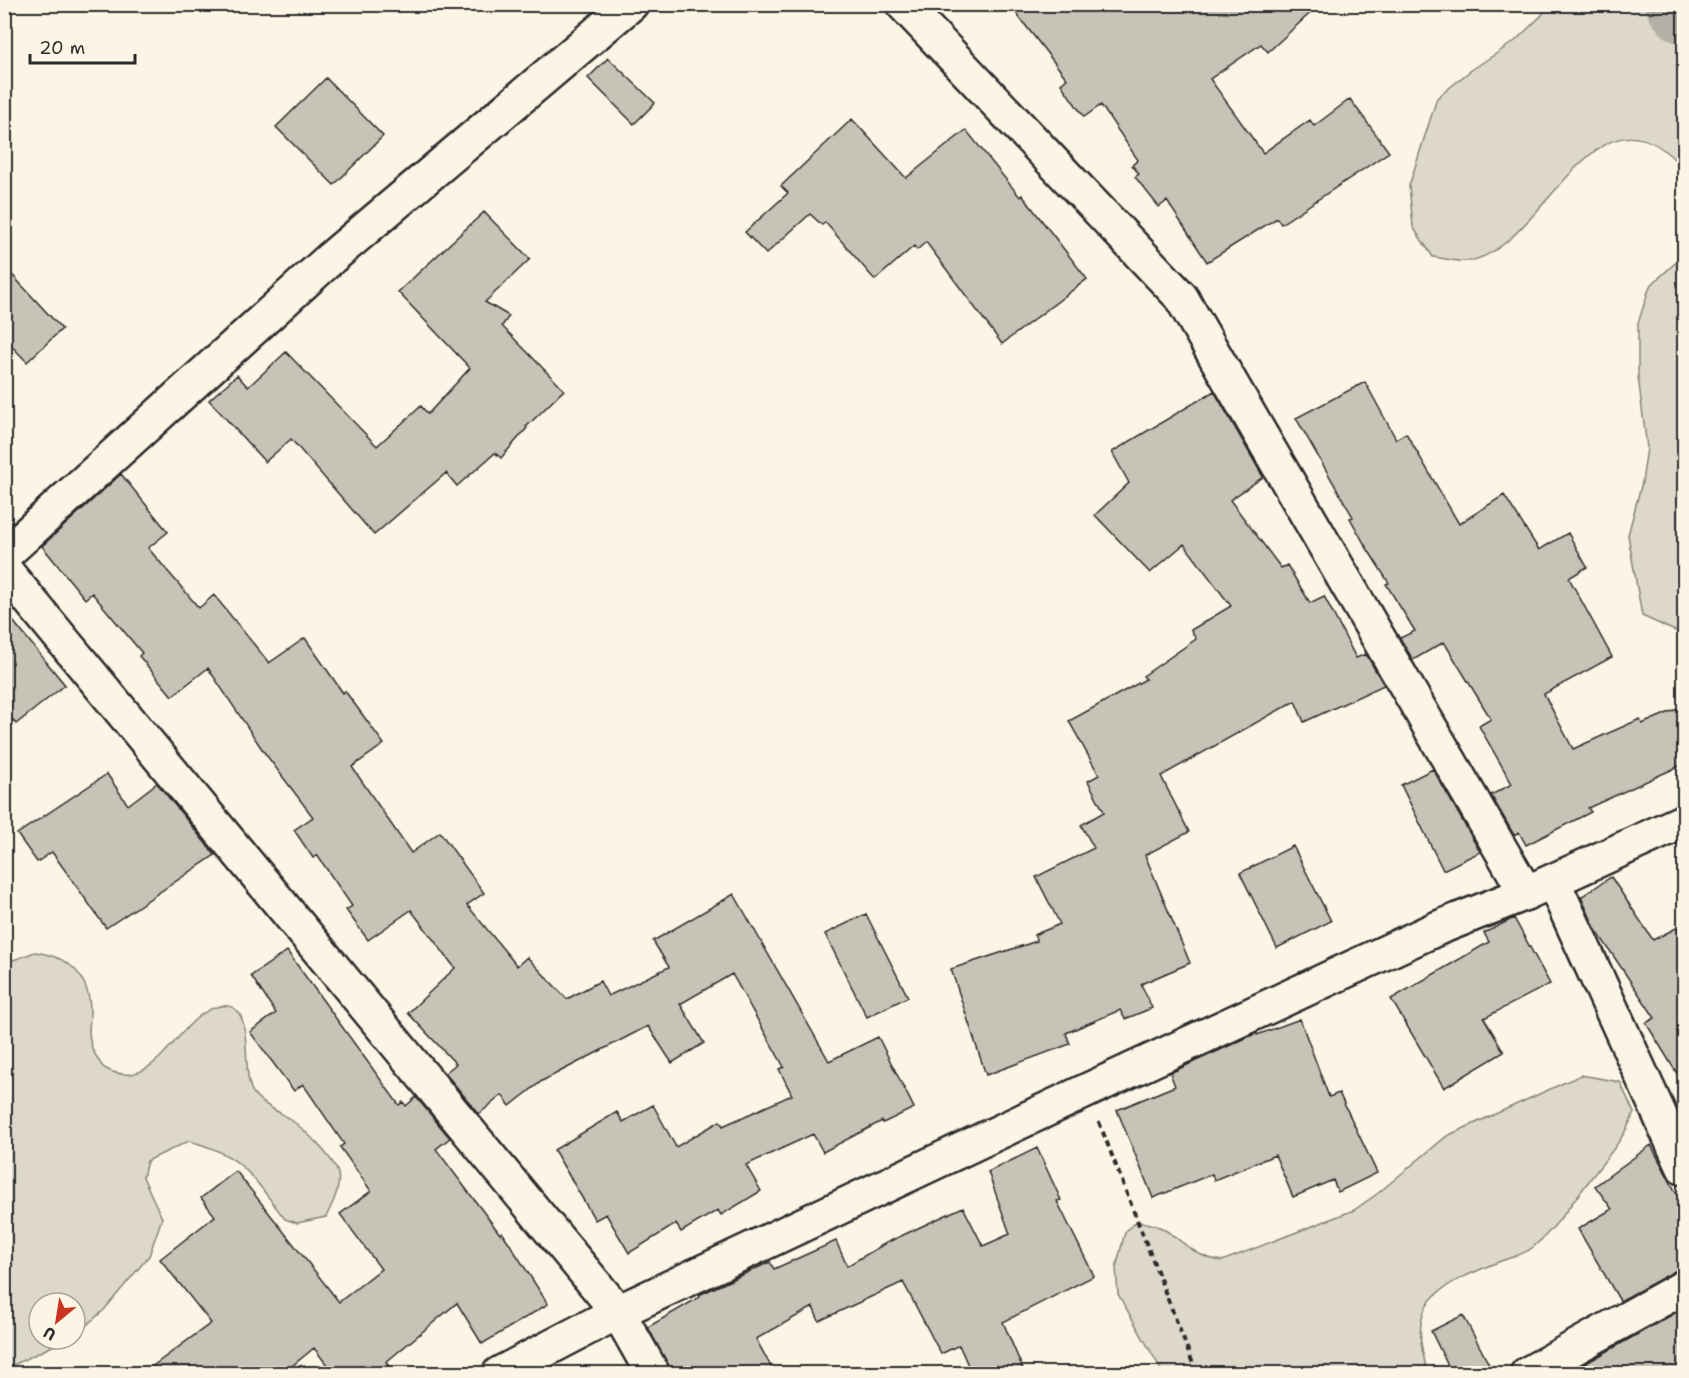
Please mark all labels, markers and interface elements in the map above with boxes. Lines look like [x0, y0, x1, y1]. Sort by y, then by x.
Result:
scale bar [30, 27, 135, 65]
text: 20 m [39, 36, 85, 60]
north arrow [27, 1291, 87, 1351]
text: U [40, 1322, 60, 1345]

